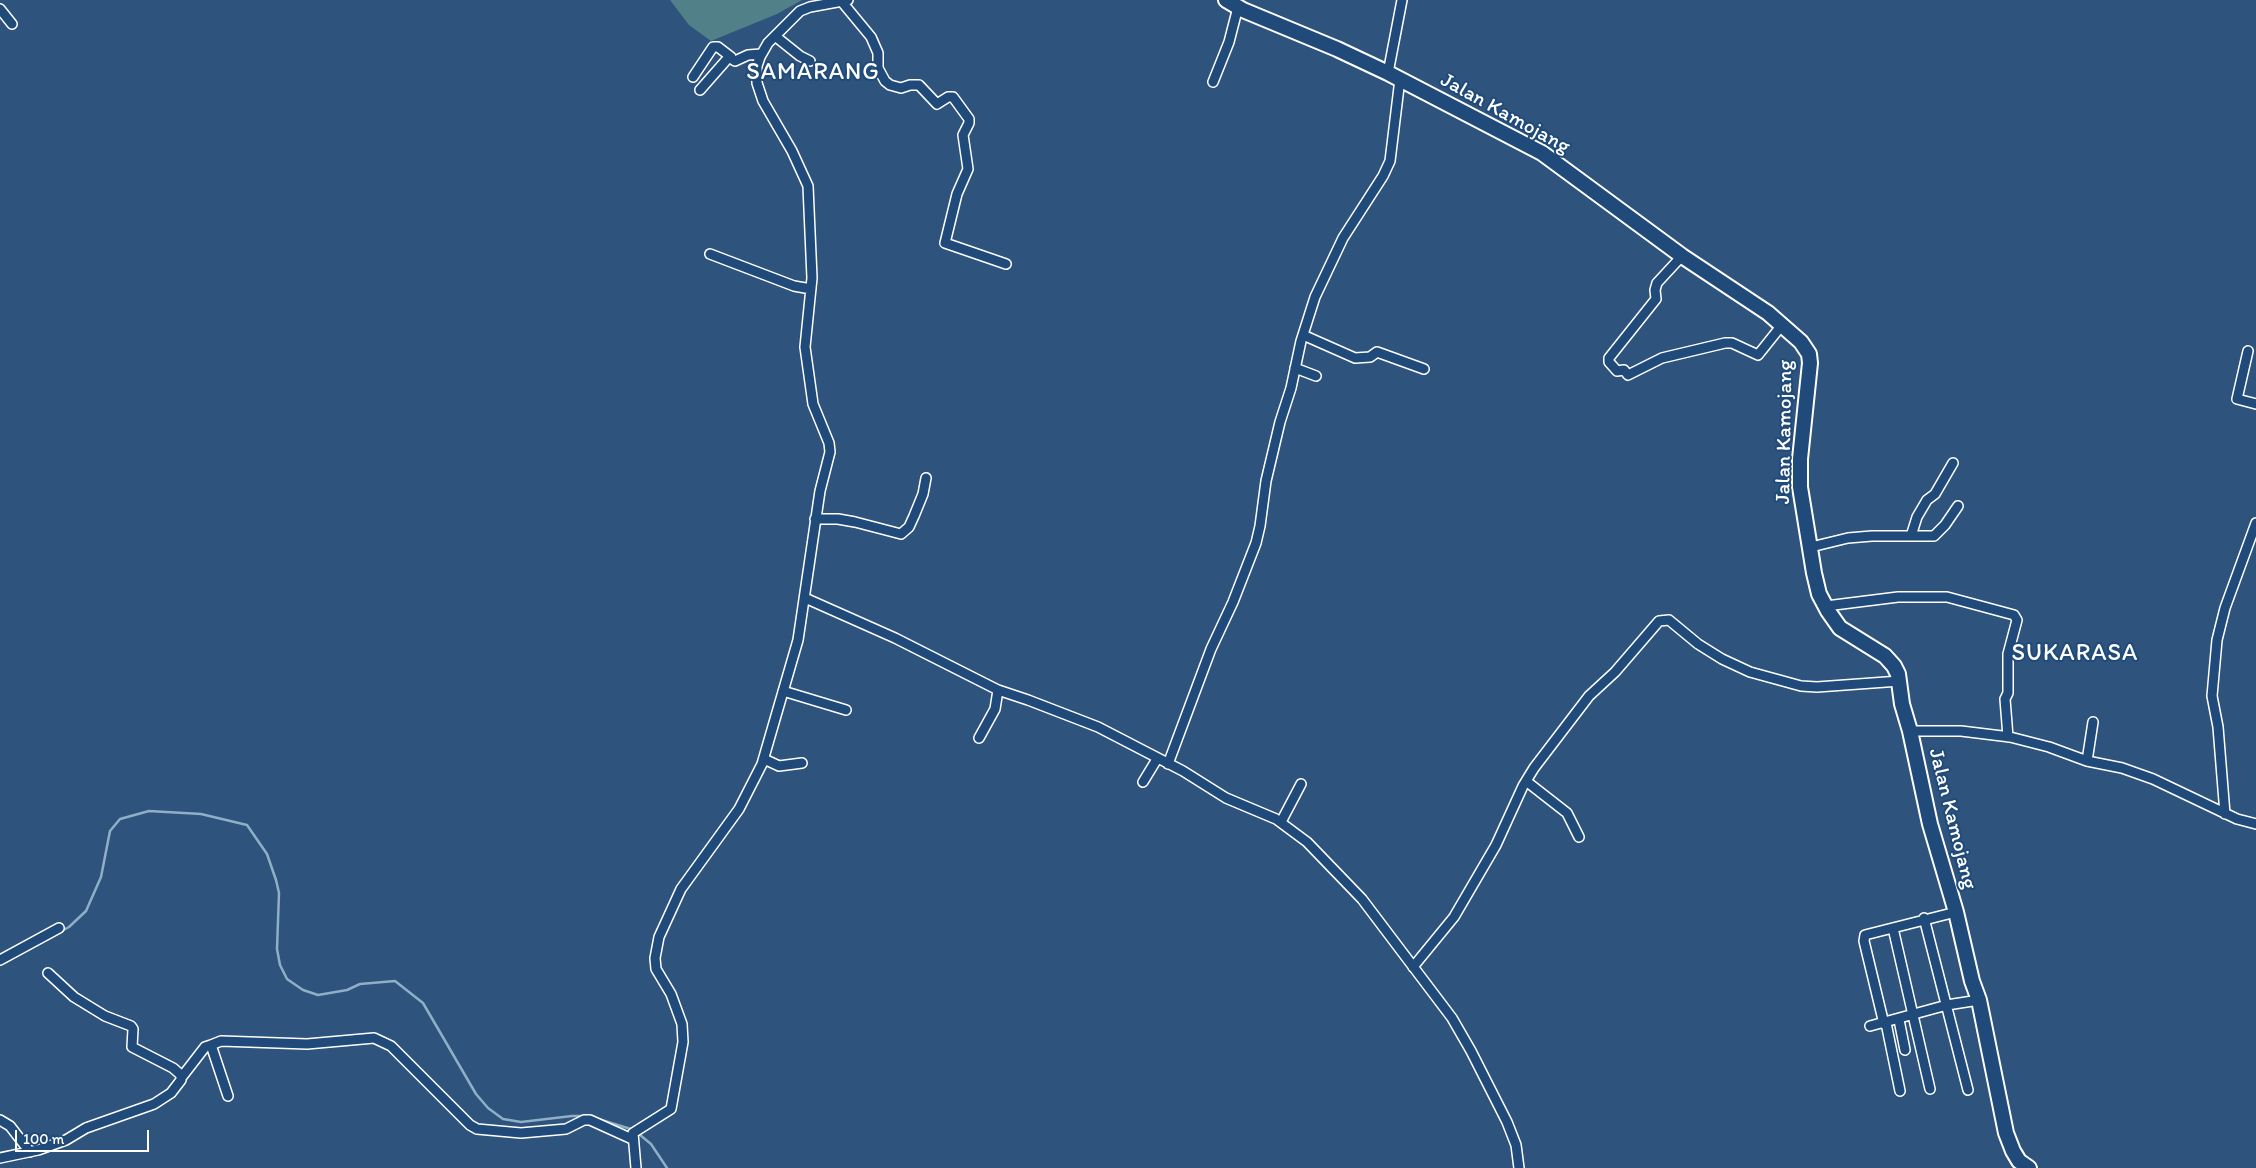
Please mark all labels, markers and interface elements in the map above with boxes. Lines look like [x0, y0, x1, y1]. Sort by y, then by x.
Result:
district label: SAMARANG [745, 59, 881, 87]
street label: Jalan Kamojang [1436, 68, 1574, 160]
street label: Jalan Kamojang [1771, 360, 1799, 504]
district label: SUKARASA [2011, 640, 2139, 668]
street label: Jalan Kamojang [1922, 746, 1982, 892]
scale bar [18, 1120, 151, 1152]
text: 100 m [23, 1130, 64, 1148]

